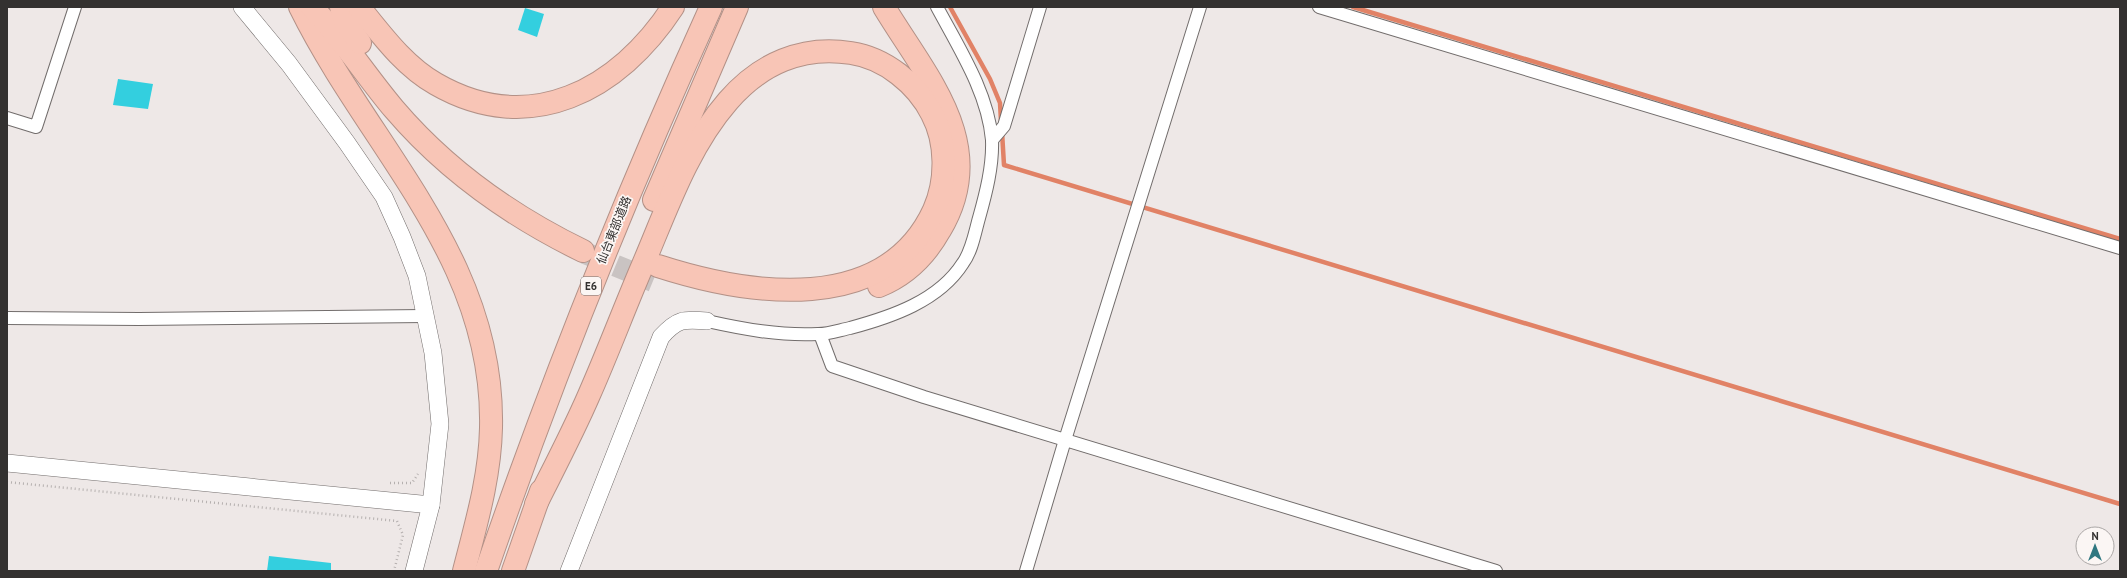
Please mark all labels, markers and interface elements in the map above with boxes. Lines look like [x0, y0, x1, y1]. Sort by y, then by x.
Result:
street label: 仙台東部道路 [593, 194, 634, 266]
road number: E6 [581, 277, 601, 295]
north arrow [2075, 526, 2115, 566]
text: N [2091, 529, 2099, 543]

